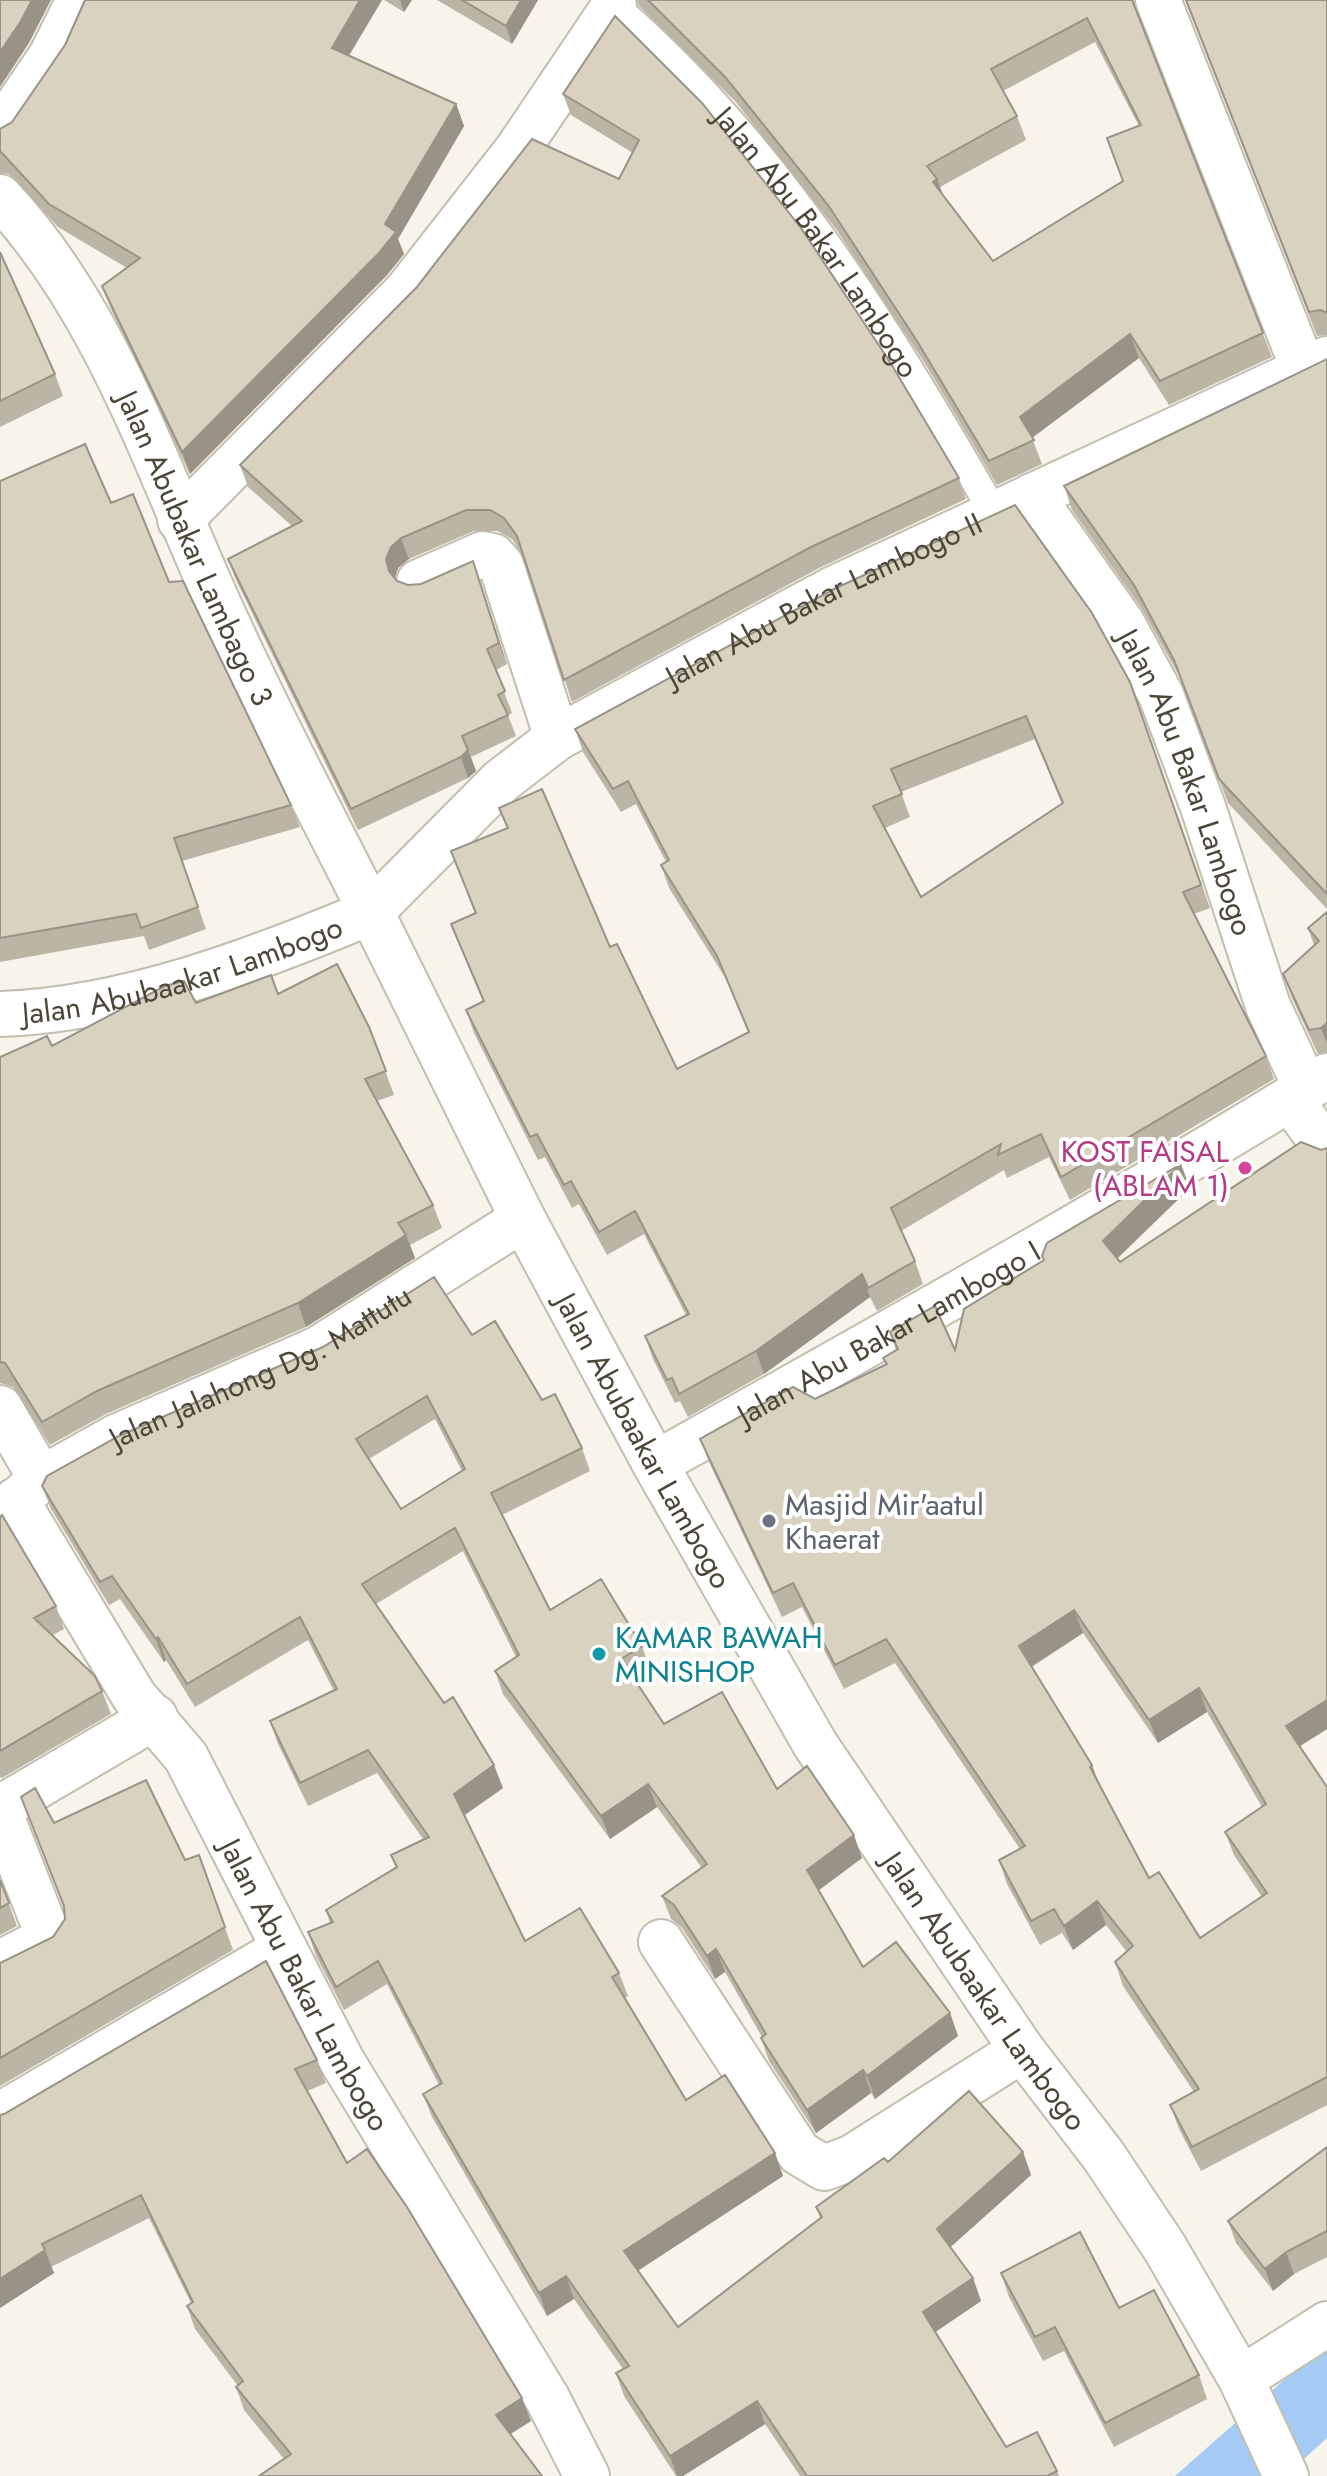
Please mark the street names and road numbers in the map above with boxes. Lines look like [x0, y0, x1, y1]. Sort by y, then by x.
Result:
street label: Jalan Abu Bakar Lambogo [702, 94, 930, 386]
street label: Jalan Abubakar Lambago 3 [105, 380, 285, 713]
street label: Jalan Abu Bakar Lambogo II [654, 501, 989, 699]
street label: Jalan Abu Bakar Lambogo [1106, 618, 1265, 941]
street label: Jalan Abubaakar Lambogo [16, 905, 349, 1035]
street label: Jalan Abu Bakar Lambogo I [726, 1229, 1048, 1437]
street label: Jalan Jalahong Dg. Mattutu [97, 1274, 419, 1460]
street label: Jalan Abubaakar Lambogo [543, 1282, 743, 1596]
street label: Jalan Abu Bakar Lambogo [208, 1827, 401, 2139]
street label: Jalan Abubaakar Lambogo [870, 1840, 1098, 2139]

